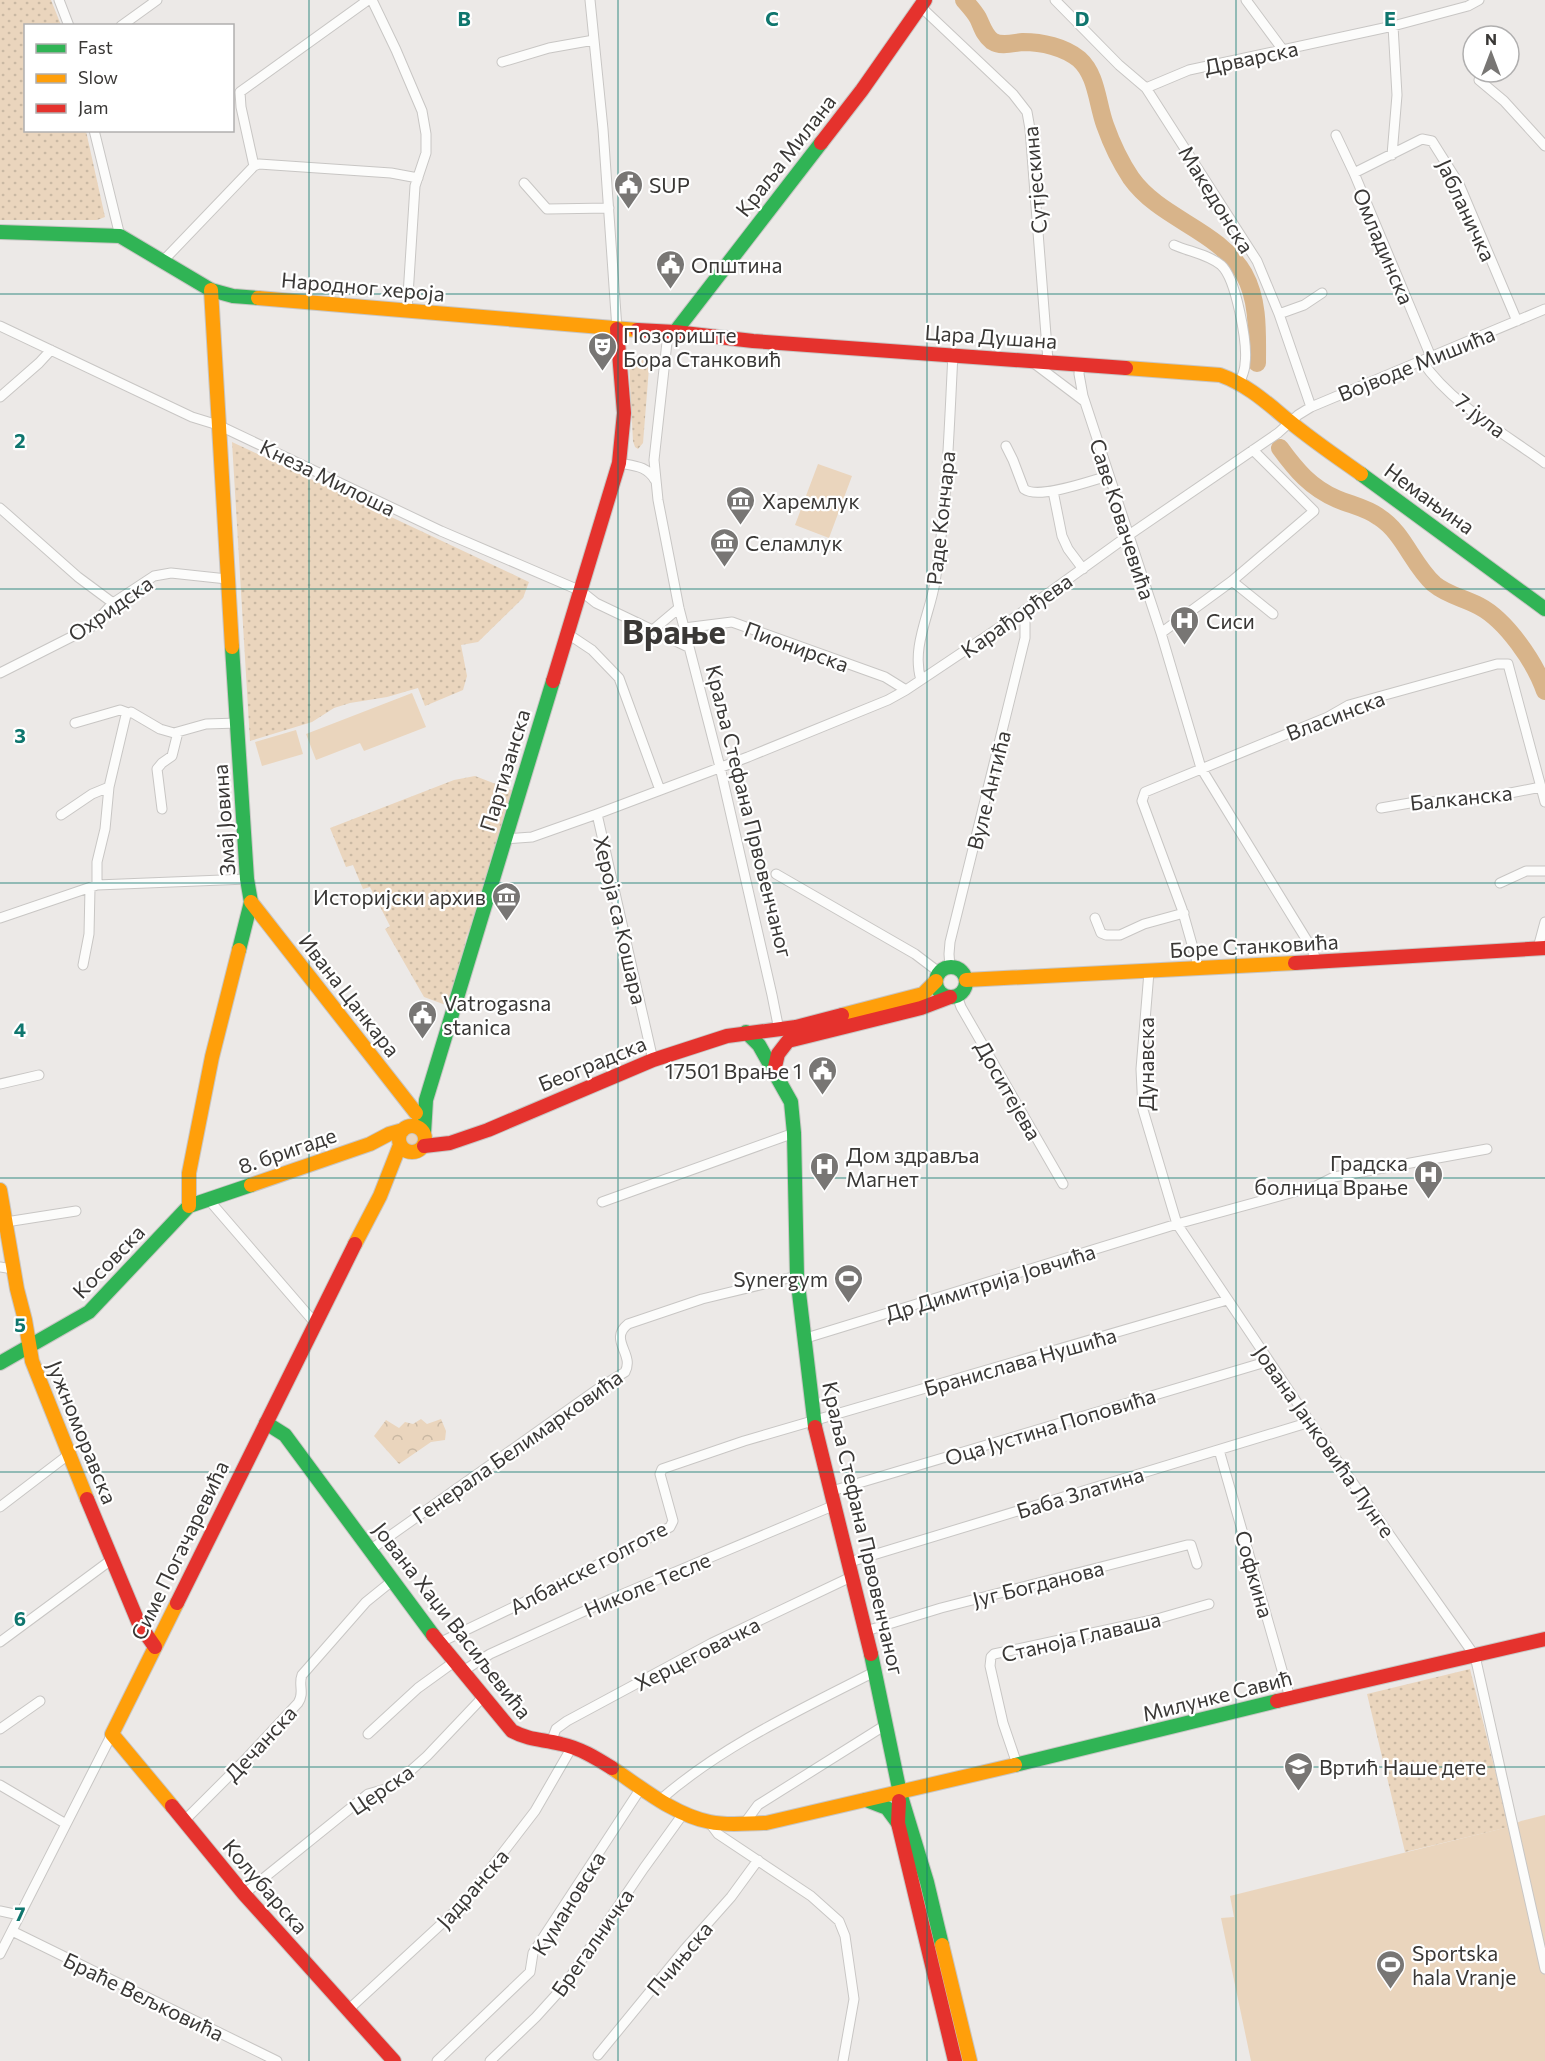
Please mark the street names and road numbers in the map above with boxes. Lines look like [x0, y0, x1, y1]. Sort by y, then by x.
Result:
street label: Дрварска [1202, 35, 1300, 79]
street label: Краља Милана [730, 89, 840, 221]
street label: Сутјескина [1017, 125, 1051, 235]
street label: Македонска [1174, 141, 1260, 257]
street label: Јабланичка [1432, 155, 1502, 265]
street label: Омладинска [1348, 184, 1420, 308]
street label: Народног хероја [280, 266, 446, 306]
street label: Цара Душана [924, 319, 1058, 353]
street label: Војводе Мишића [1334, 320, 1498, 406]
street label: 7. јула [1451, 388, 1511, 442]
street label: Кнеза Милоша [256, 433, 400, 521]
street label: Саве Ковачевића [1085, 435, 1161, 603]
street label: Раде Кончара [921, 450, 959, 586]
street label: Немањина [1380, 457, 1480, 539]
street label: Карађорђева [956, 568, 1076, 662]
street label: Охридска [63, 570, 157, 646]
street label: Пионирска [741, 616, 853, 676]
street label: Краља Стефана Првовенчаног [702, 662, 798, 960]
street label: Власинска [1282, 685, 1388, 745]
street label: Партизанска [474, 706, 534, 834]
street label: Вуле Антића [961, 728, 1015, 852]
street label: Змај Јовина [207, 763, 239, 877]
street label: Балканска [1409, 779, 1513, 815]
street label: Хероја са Кошара [589, 833, 653, 1007]
street label: Боре Станковића [1169, 928, 1339, 962]
street label: Ивана Цанкара [294, 929, 406, 1061]
street label: Дунавска [1133, 1017, 1158, 1111]
street label: Београдска [534, 1030, 650, 1096]
street label: Доситејева [970, 1036, 1048, 1144]
street label: 8. бригаде [235, 1122, 339, 1178]
street label: Косовска [67, 1219, 149, 1303]
street label: Др Димитрија Јовчића [882, 1238, 1098, 1326]
street label: Бранислава Нушића [921, 1322, 1119, 1400]
street label: Јована Јанковића Лунге [1249, 1340, 1401, 1542]
street label: Јужноморавска [43, 1357, 123, 1507]
street label: Генерала Белимарковића [407, 1364, 627, 1528]
street label: Краља Стефана Првовенчаног [818, 1379, 910, 1677]
street label: Оца Јустина Поповића [942, 1382, 1158, 1470]
street label: Симе Погачаревића [125, 1456, 233, 1644]
street label: Баба Златина [1013, 1461, 1147, 1523]
street label: Албанске голготе [505, 1515, 671, 1619]
street label: Јована Хаџи Васиљевића [369, 1517, 537, 1723]
street label: Софкина [1231, 1527, 1279, 1621]
street label: Николе Тесле [580, 1546, 714, 1622]
street label: Југ Богданова [970, 1555, 1106, 1611]
street label: Станоја Главаша [999, 1606, 1163, 1666]
street label: Херцеговачка [630, 1611, 764, 1695]
street label: Милунке Савић [1140, 1664, 1294, 1726]
street label: Дечанска [219, 1700, 301, 1786]
street label: Церска [344, 1759, 418, 1819]
street label: Колубарска [218, 1834, 314, 1938]
street label: Јадранска [431, 1843, 513, 1933]
street label: Кумановска [526, 1846, 610, 1960]
street label: Брегалничка [546, 1883, 638, 2001]
street label: Пчињска [641, 1916, 717, 2000]
street label: Браће Вељковића [60, 1946, 228, 2046]

